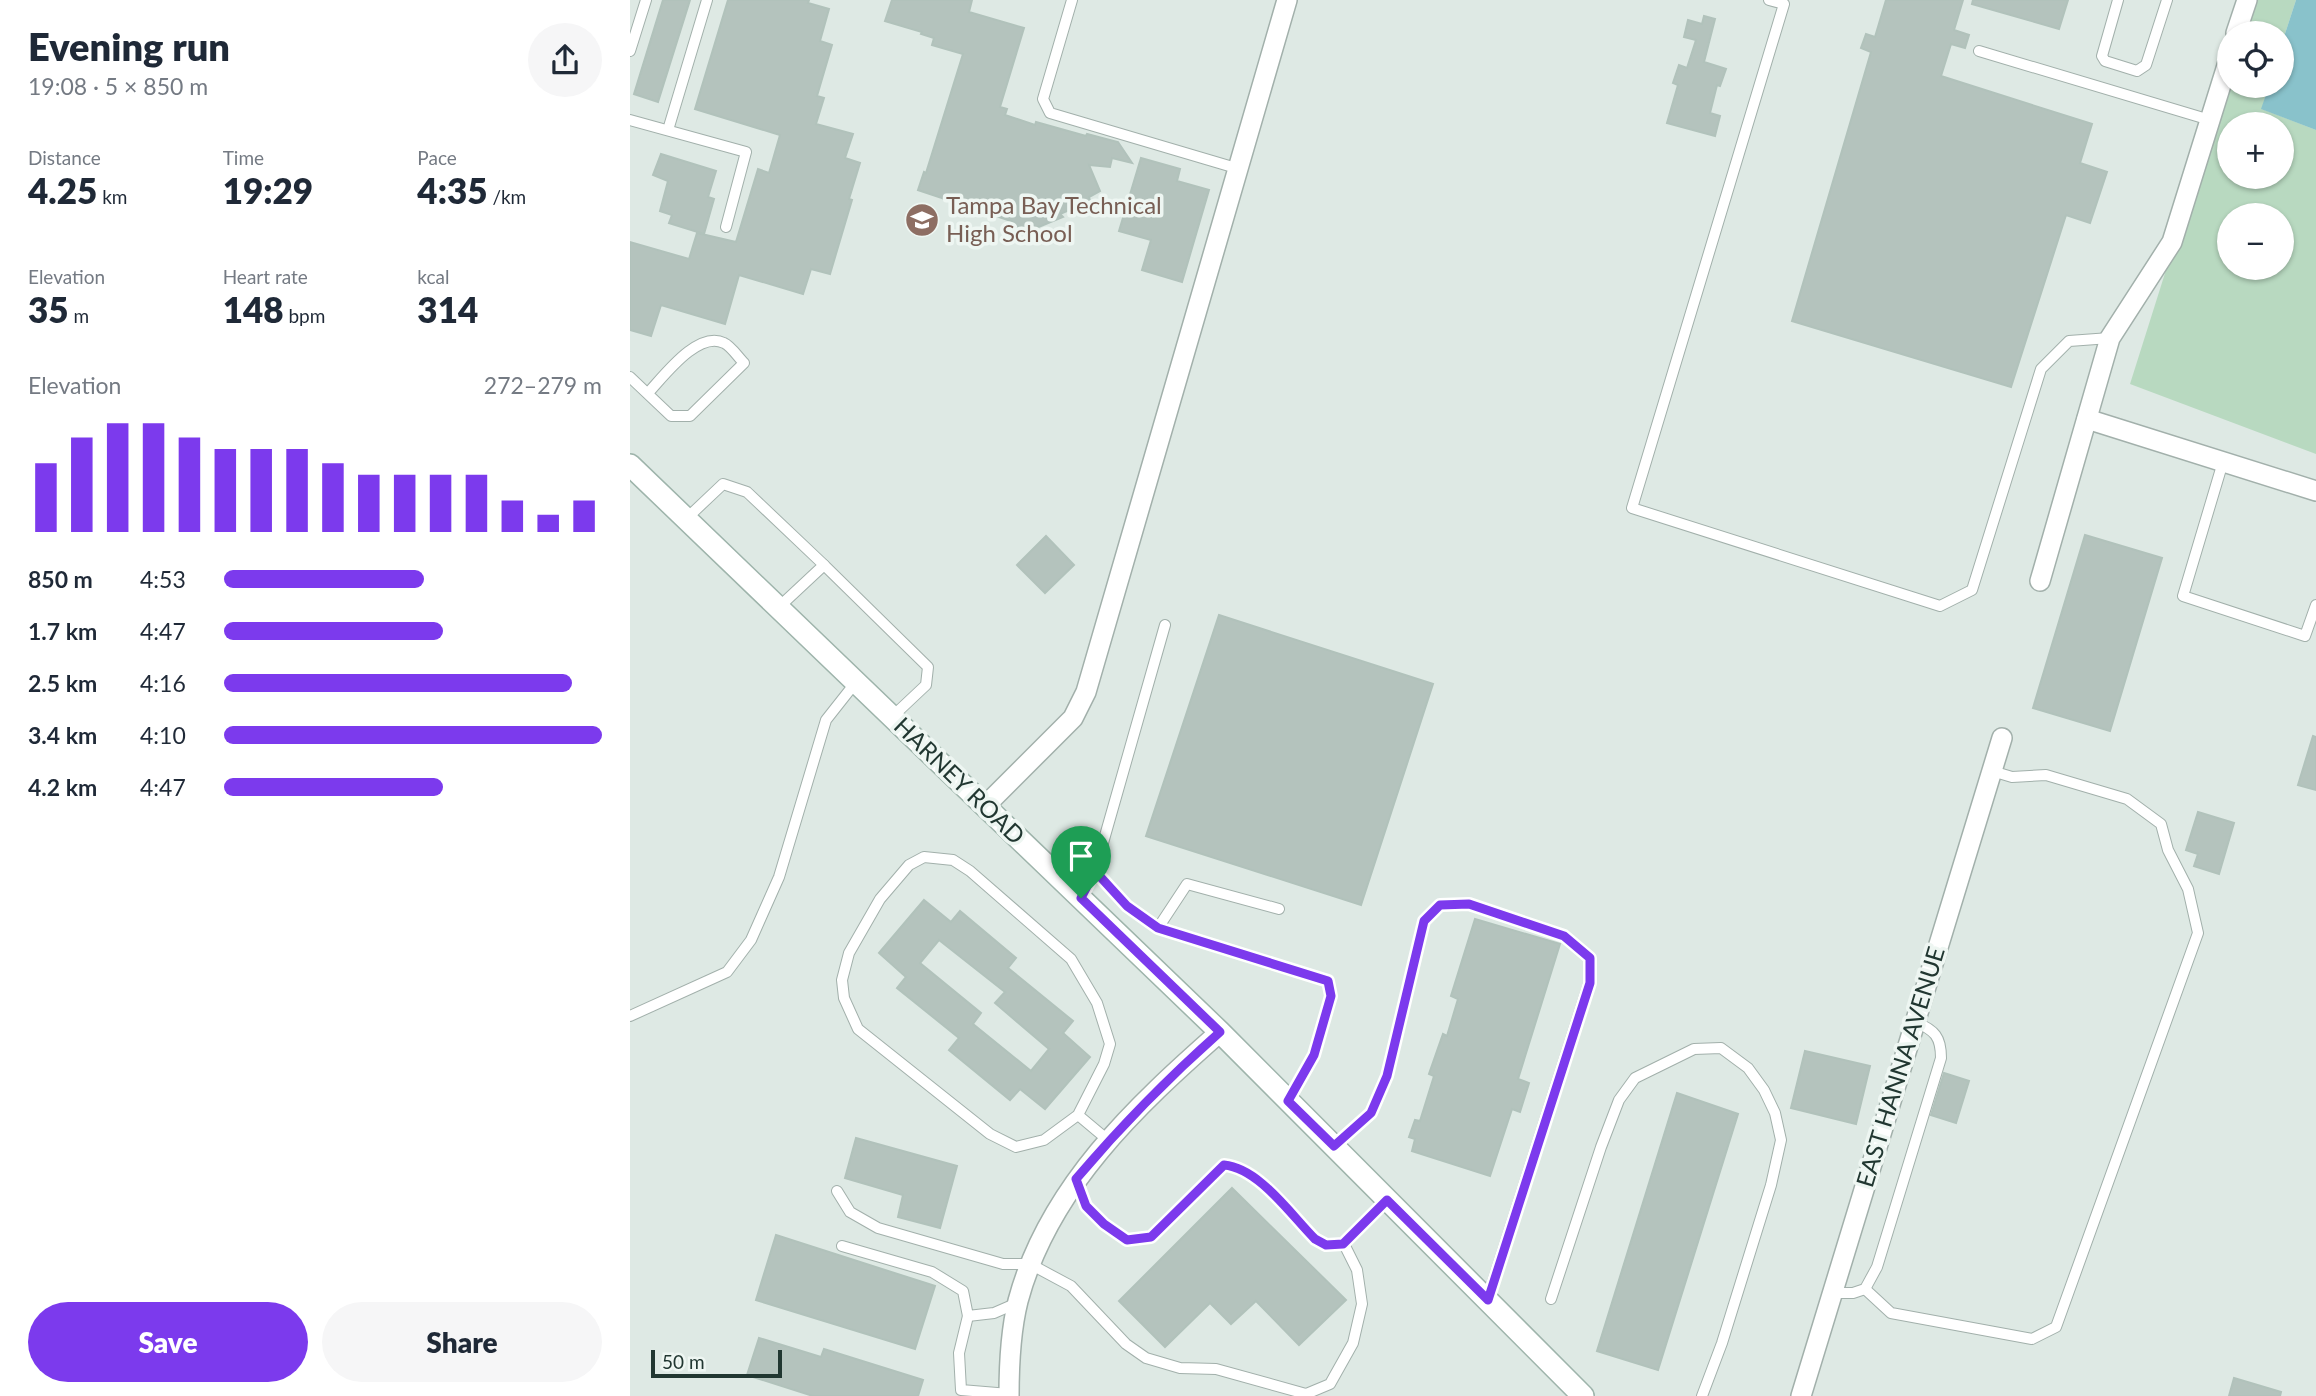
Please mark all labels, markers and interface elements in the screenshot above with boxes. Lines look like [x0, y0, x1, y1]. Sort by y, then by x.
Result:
map controls [2217, 21, 2294, 280]
button: locate [2217, 21, 2294, 98]
text: Evening run [28, 23, 230, 69]
button: share [528, 23, 602, 97]
text: 19:08 · 5 × 850 m [28, 72, 208, 100]
button: + [2217, 112, 2294, 189]
text: Distance [28, 146, 101, 169]
text: Time [223, 146, 264, 169]
text: Pace [417, 146, 457, 169]
text: 4.25 [28, 169, 97, 211]
text: 19:29 [223, 169, 313, 211]
text: 4:35 [417, 169, 488, 211]
text: km [97, 185, 127, 208]
text: /km [488, 185, 526, 208]
place label: Tampa Bay Technical High School [946, 190, 1162, 247]
school or university icon: Tampa Bay Technical High School [903, 201, 941, 239]
button: − [2217, 203, 2294, 280]
text: Elevation [28, 265, 105, 288]
text: Heart rate [223, 265, 308, 288]
text: kcal [417, 265, 449, 288]
text: 35 [28, 288, 69, 330]
text: 148 [223, 288, 284, 330]
text: 314 [417, 288, 478, 330]
text: m [69, 304, 89, 327]
text: bpm [284, 304, 325, 327]
text: Elevation [28, 371, 121, 399]
text: 272–279 m [484, 371, 602, 399]
text: 850 m [28, 565, 93, 593]
text: 4:53 [140, 565, 186, 593]
text: 1.7 km [28, 617, 97, 645]
text: 4:47 [140, 617, 186, 645]
text: 2.5 km [28, 669, 97, 697]
text: 4:16 [140, 669, 186, 697]
street label: HARNEY ROAD [889, 710, 1031, 849]
text: 3.4 km [28, 721, 97, 749]
text: 4:10 [140, 721, 186, 749]
text: 4.2 km [28, 773, 97, 801]
text: 4:47 [140, 773, 186, 801]
pin [1051, 826, 1111, 898]
icon: arrive [1062, 837, 1100, 875]
street label: EAST HANNA AVENUE [1849, 943, 1950, 1190]
button: Save [28, 1302, 308, 1382]
button: Share [322, 1302, 602, 1382]
scale bar [651, 1347, 782, 1379]
text: 50 m [662, 1350, 705, 1373]

